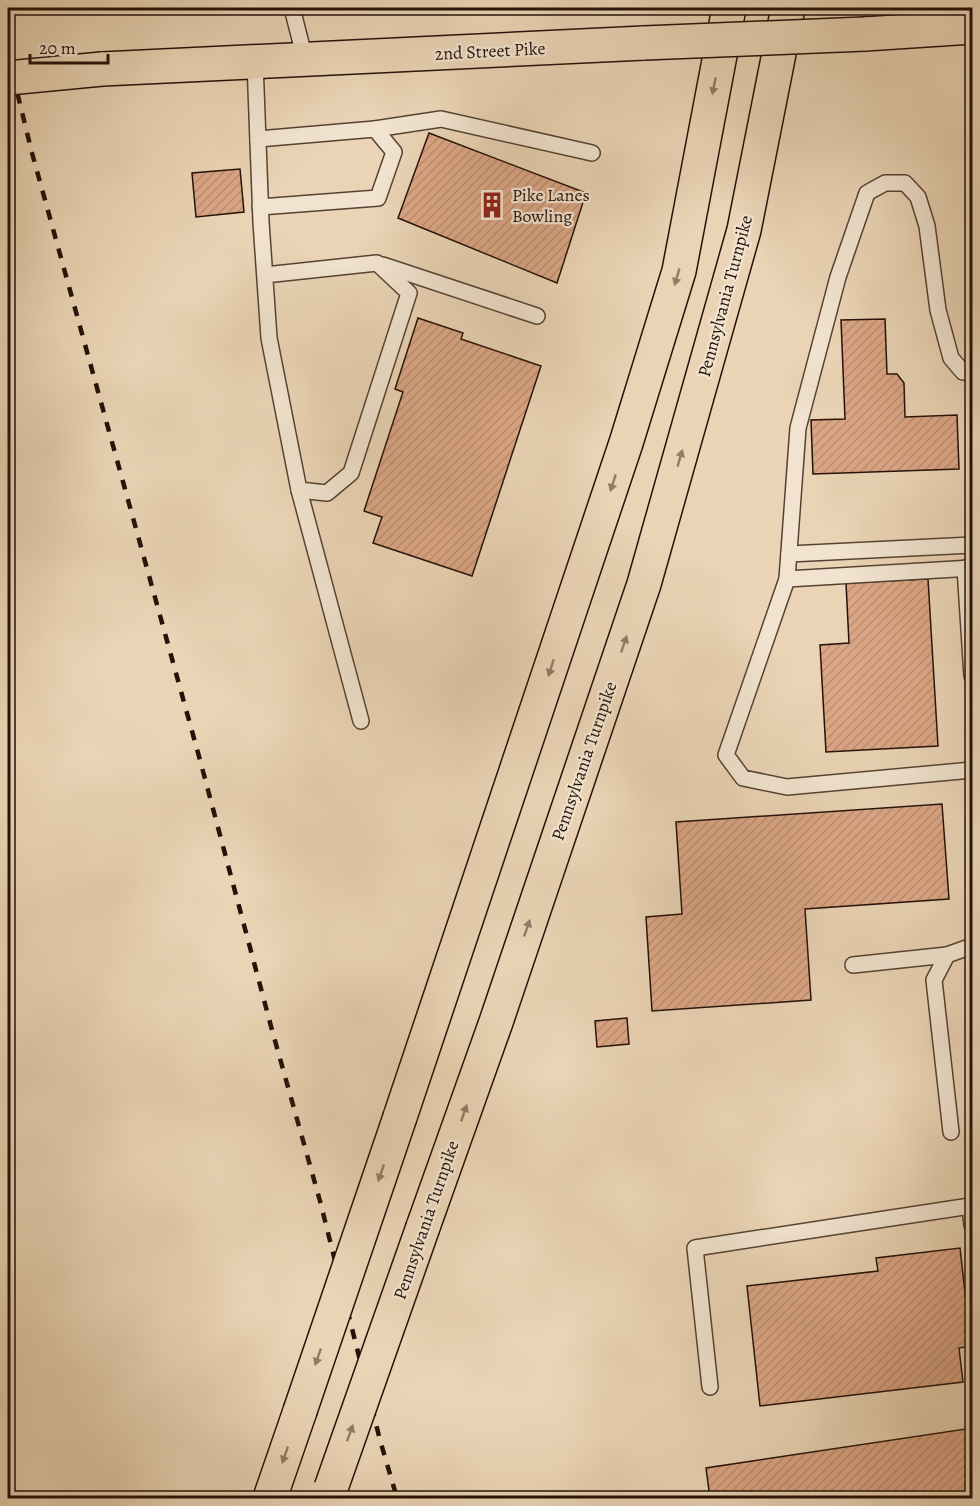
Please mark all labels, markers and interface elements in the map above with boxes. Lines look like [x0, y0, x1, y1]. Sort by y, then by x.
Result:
scale bar [30, 27, 108, 65]
text: 20 m [39, 36, 76, 60]
street label: 2nd Street Pike [434, 36, 546, 66]
one-way arrow [710, 76, 719, 95]
place label: Pike Lanes Bowling [512, 183, 590, 228]
building icon: Pike Lanes Bowling [477, 190, 507, 220]
street label: Pennsylvania Turnpike [692, 212, 758, 380]
one-way arrow [672, 268, 681, 286]
one-way arrow [676, 448, 685, 466]
one-way arrow [607, 474, 617, 492]
one-way arrow [619, 635, 629, 653]
one-way arrow [546, 659, 556, 677]
street label: Pennsylvania Turnpike [546, 678, 622, 844]
one-way arrow [523, 919, 533, 937]
one-way arrow [459, 1104, 469, 1122]
street label: Pennsylvania Turnpike [388, 1137, 464, 1303]
one-way arrow [376, 1164, 386, 1182]
one-way arrow [313, 1348, 323, 1366]
one-way arrow [346, 1424, 356, 1442]
one-way arrow [279, 1446, 289, 1464]

